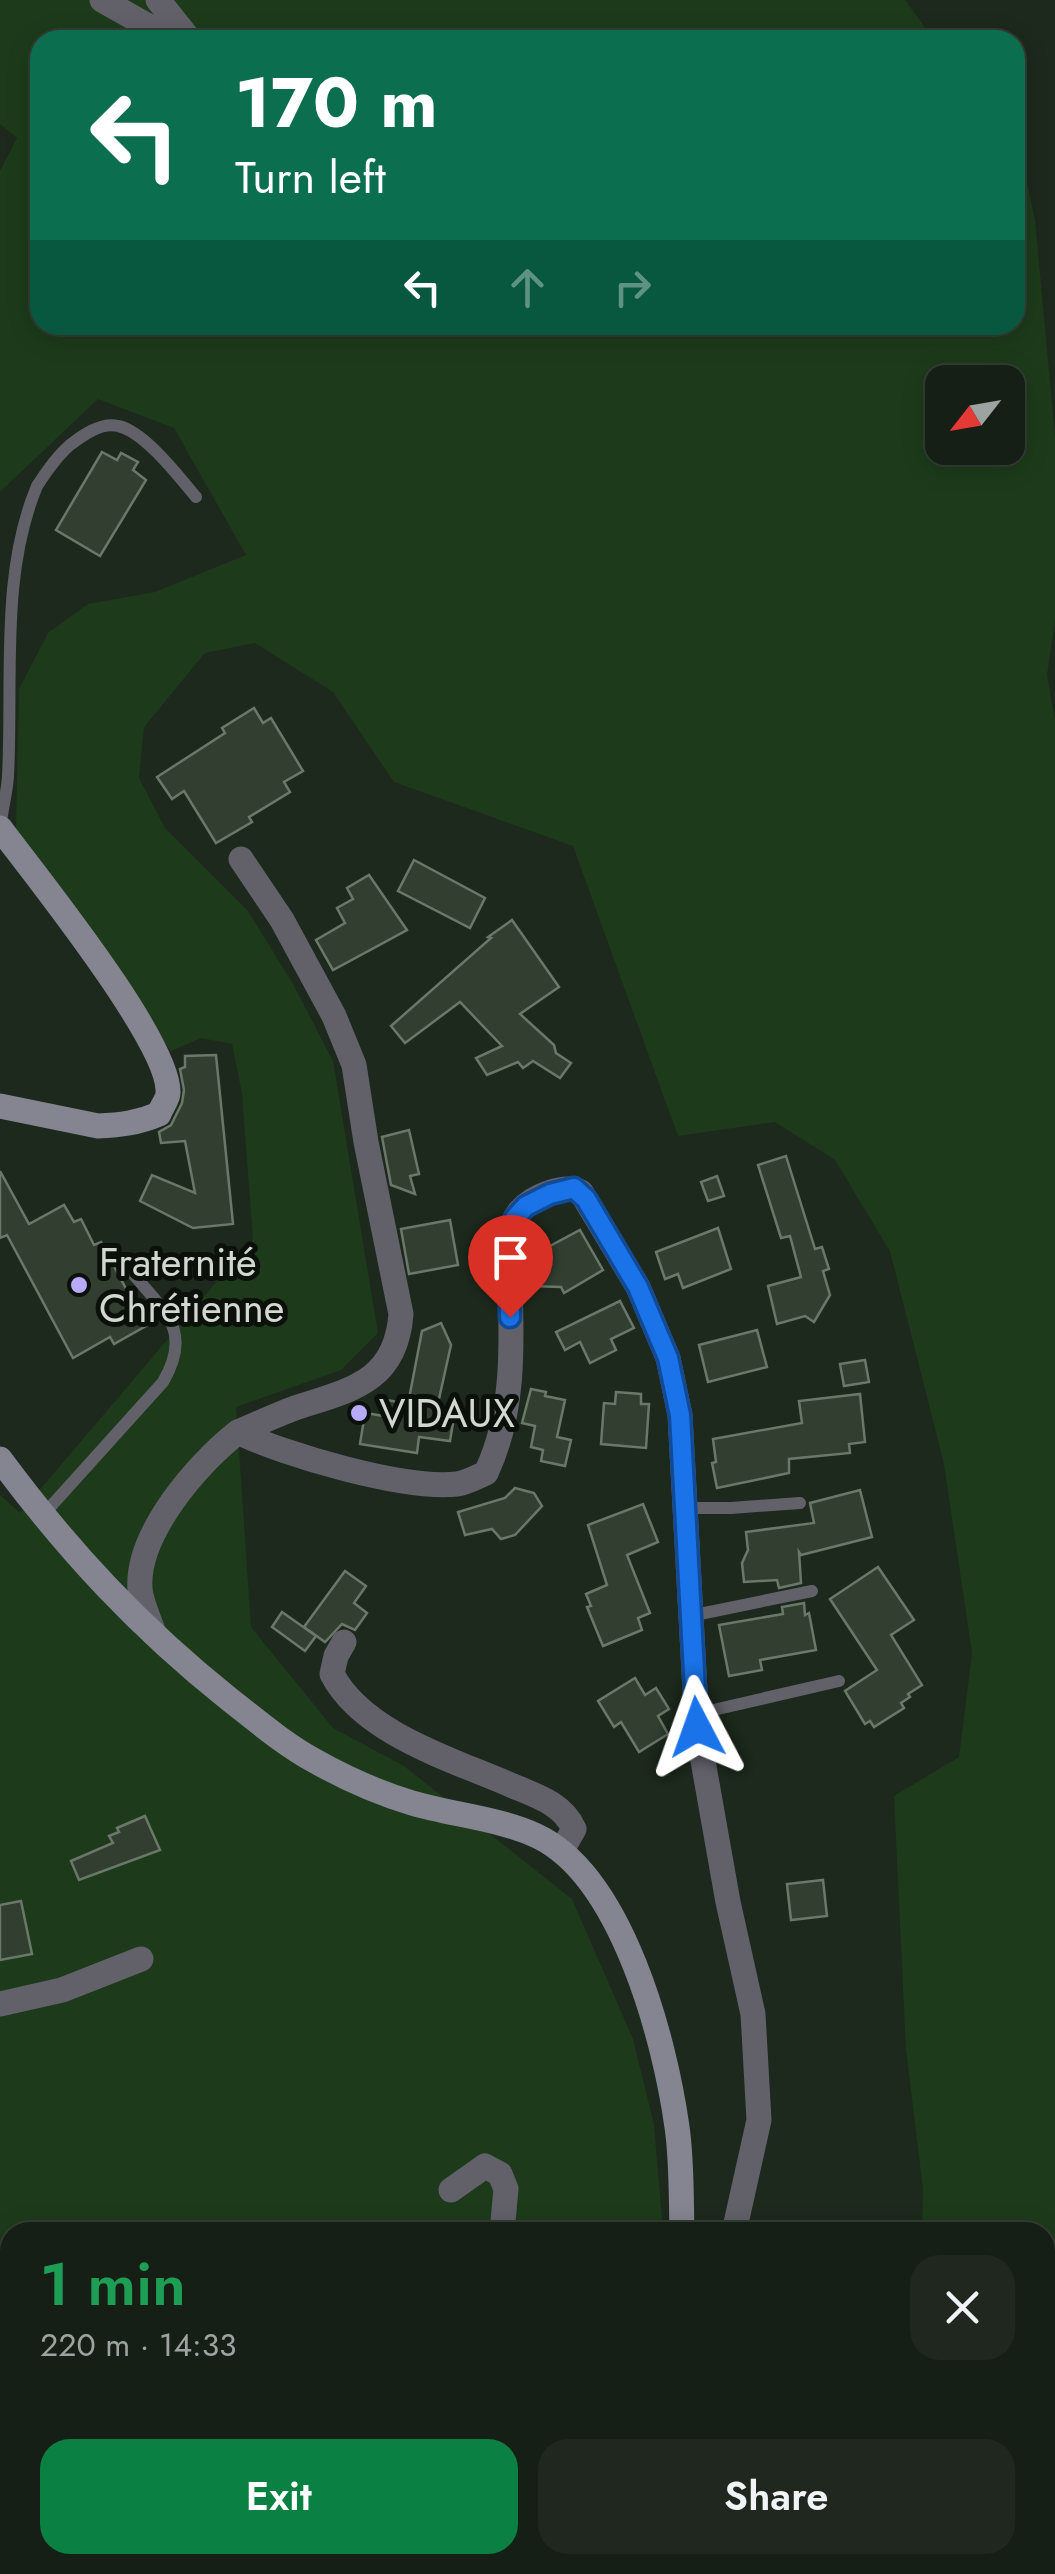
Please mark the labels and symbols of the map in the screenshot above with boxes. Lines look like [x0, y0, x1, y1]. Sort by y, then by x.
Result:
north arrow [925, 365, 1025, 465]
pin [468, 1215, 553, 1318]
place label: Fraternité Chrétienne [99, 1233, 284, 1337]
marker: Fraternité Chrétienne [68, 1274, 90, 1296]
place label: VIDAUX [379, 1384, 515, 1442]
marker: VIDAUX [348, 1402, 370, 1424]
position arrow [645, 1675, 749, 1779]

